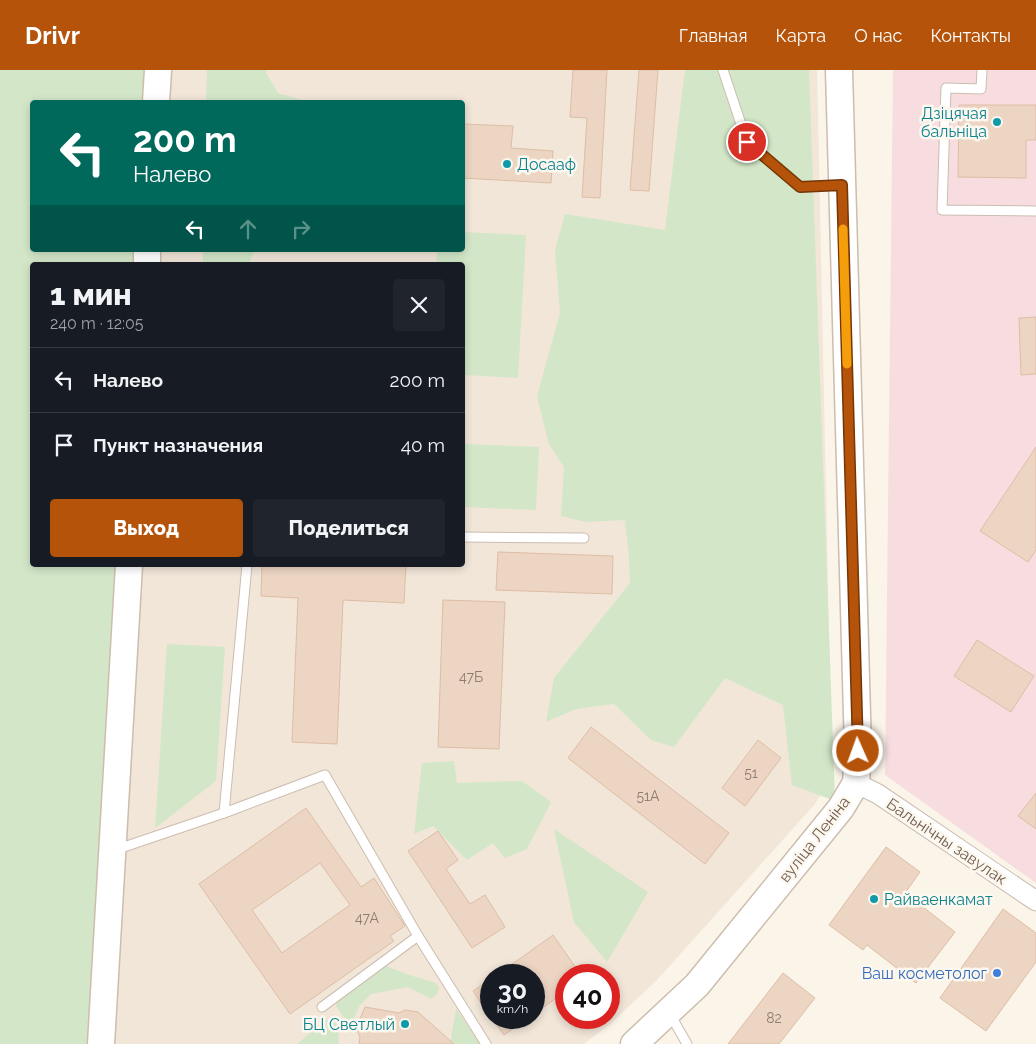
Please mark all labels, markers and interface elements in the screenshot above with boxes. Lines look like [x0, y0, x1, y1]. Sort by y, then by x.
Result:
text: Drivr [25, 21, 80, 50]
text: Главная [679, 25, 747, 46]
text: Карта [775, 25, 826, 46]
text: О нас [854, 25, 902, 46]
text: Контакты [930, 25, 1011, 46]
place label: Дзіцячая бальніца [921, 104, 987, 141]
marker: Дзіцячая бальніца [991, 116, 1003, 128]
text: 200 m [133, 119, 237, 160]
icon: left [50, 120, 115, 185]
pin [726, 121, 768, 163]
icon: arrive [733, 128, 761, 156]
place label: Досааф [517, 155, 576, 174]
marker: Досааф [501, 158, 513, 170]
text: Налево [133, 161, 211, 187]
icon: left [181, 215, 209, 243]
icon: ahead [234, 215, 262, 243]
icon: right [287, 215, 315, 243]
text: 1 мин [50, 277, 132, 312]
button: close [393, 279, 445, 331]
text: 240 m · 12:05 [50, 314, 144, 333]
icon: left [50, 366, 78, 394]
text: Налево [93, 369, 163, 391]
text: 200 m [390, 369, 445, 391]
icon: arrive [50, 431, 78, 459]
text: Пункт назначения [93, 434, 263, 456]
text: 40 m [401, 434, 445, 456]
button: Выход [50, 499, 243, 557]
button: Поделиться [253, 499, 445, 557]
house number: 47Б [459, 669, 483, 685]
position arrow [831, 724, 883, 776]
house number: 51 [744, 765, 758, 781]
house number: 51А [636, 788, 660, 804]
street label: вуліца Леніна [775, 793, 854, 886]
street label: Бальнічны завулак [883, 794, 1010, 889]
place label: Райваенкамат [884, 890, 993, 909]
marker: Райваенкамат [868, 893, 880, 905]
house number: 47А [355, 910, 379, 926]
speed limit sign: 40 [555, 964, 620, 1029]
place label: Ваш косметолог [862, 964, 988, 983]
marker: Ваш косметолог [991, 967, 1003, 979]
text: 30 [498, 975, 527, 1005]
text: km/h [497, 1002, 528, 1016]
house number: 82 [766, 1010, 782, 1026]
place label: БЦ Светлый [303, 1015, 395, 1034]
marker: БЦ Светлый [399, 1018, 411, 1030]

